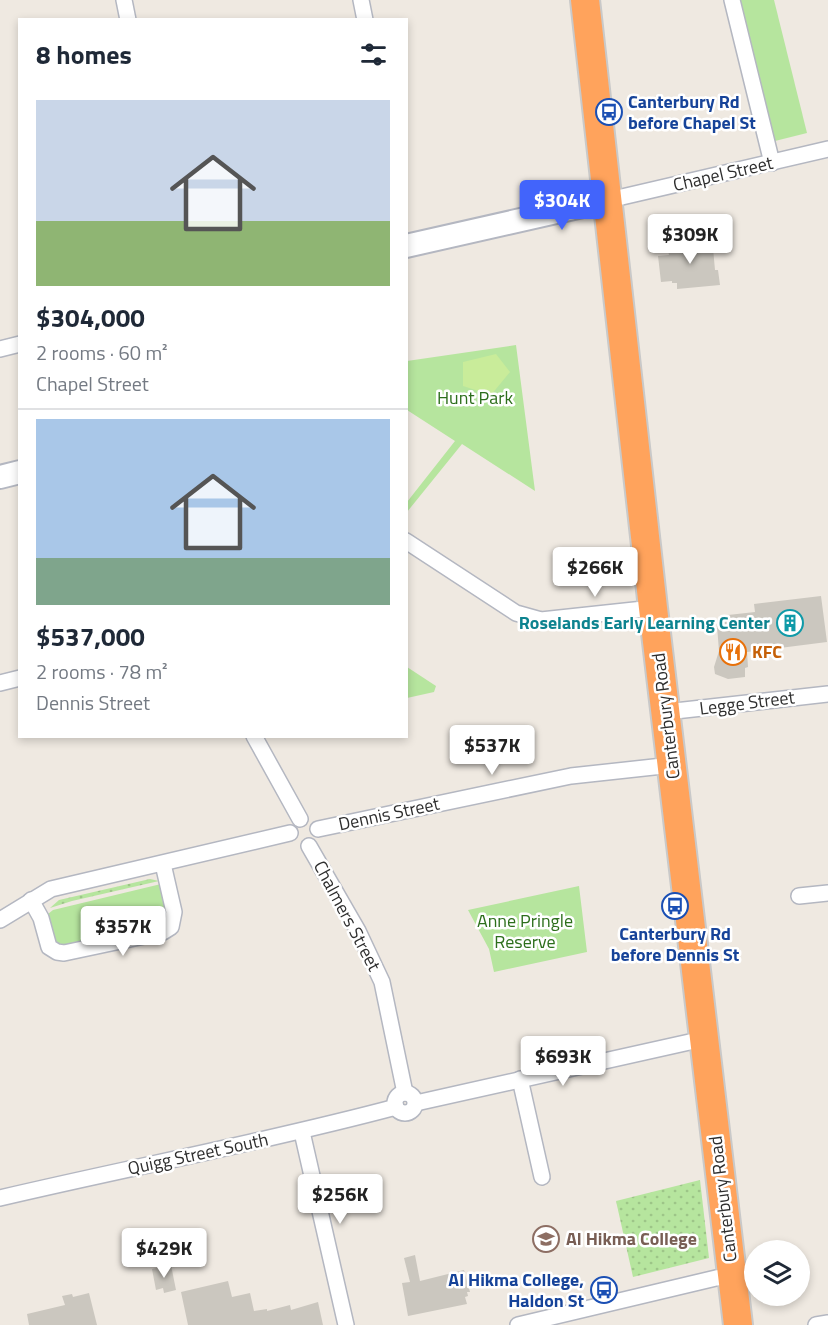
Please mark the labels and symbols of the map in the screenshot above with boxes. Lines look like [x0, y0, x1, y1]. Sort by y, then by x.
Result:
place label: Canterbury Rd before Chapel St [628, 88, 756, 136]
bus stop icon: Canterbury Rd before Chapel St [594, 97, 624, 127]
street label: Chapel Street [670, 149, 776, 198]
pin: $304K [520, 180, 604, 231]
pin: $309K [648, 214, 732, 265]
park label: Hunt Park [437, 384, 513, 411]
pin: $266K [553, 547, 637, 598]
building icon: Roselands Early Learning Center [775, 608, 805, 638]
place label: Roselands Early Learning Center [519, 609, 770, 636]
restaurant icon: KFC [718, 637, 748, 667]
place label: KFC [752, 638, 782, 665]
street label: Canterbury Road [644, 651, 687, 781]
street label: Legge Street [698, 683, 797, 722]
pin: $537K [450, 725, 534, 776]
street label: Dennis Street [336, 789, 443, 837]
street label: Chalmers Street [307, 856, 388, 976]
bus stop icon: Canterbury Rd before Dennis St [660, 891, 690, 921]
pin: $357K [81, 906, 165, 957]
park label: Anne Pringle Reserve [477, 907, 573, 955]
place label: Canterbury Rd before Dennis St [611, 920, 740, 968]
pin: $693K [521, 1036, 605, 1087]
street label: Quigg Street South [125, 1125, 271, 1182]
street label: Canterbury Road [701, 1134, 744, 1264]
pin: $256K [298, 1174, 382, 1225]
school or university icon: Al Hikma College [531, 1224, 561, 1254]
place label: Al Hikma College [566, 1225, 697, 1252]
pin: $429K [122, 1228, 206, 1279]
place label: Al Hikma College, Haldon St [448, 1266, 584, 1314]
bus stop icon: Al Hikma College, Haldon St [589, 1275, 619, 1305]

